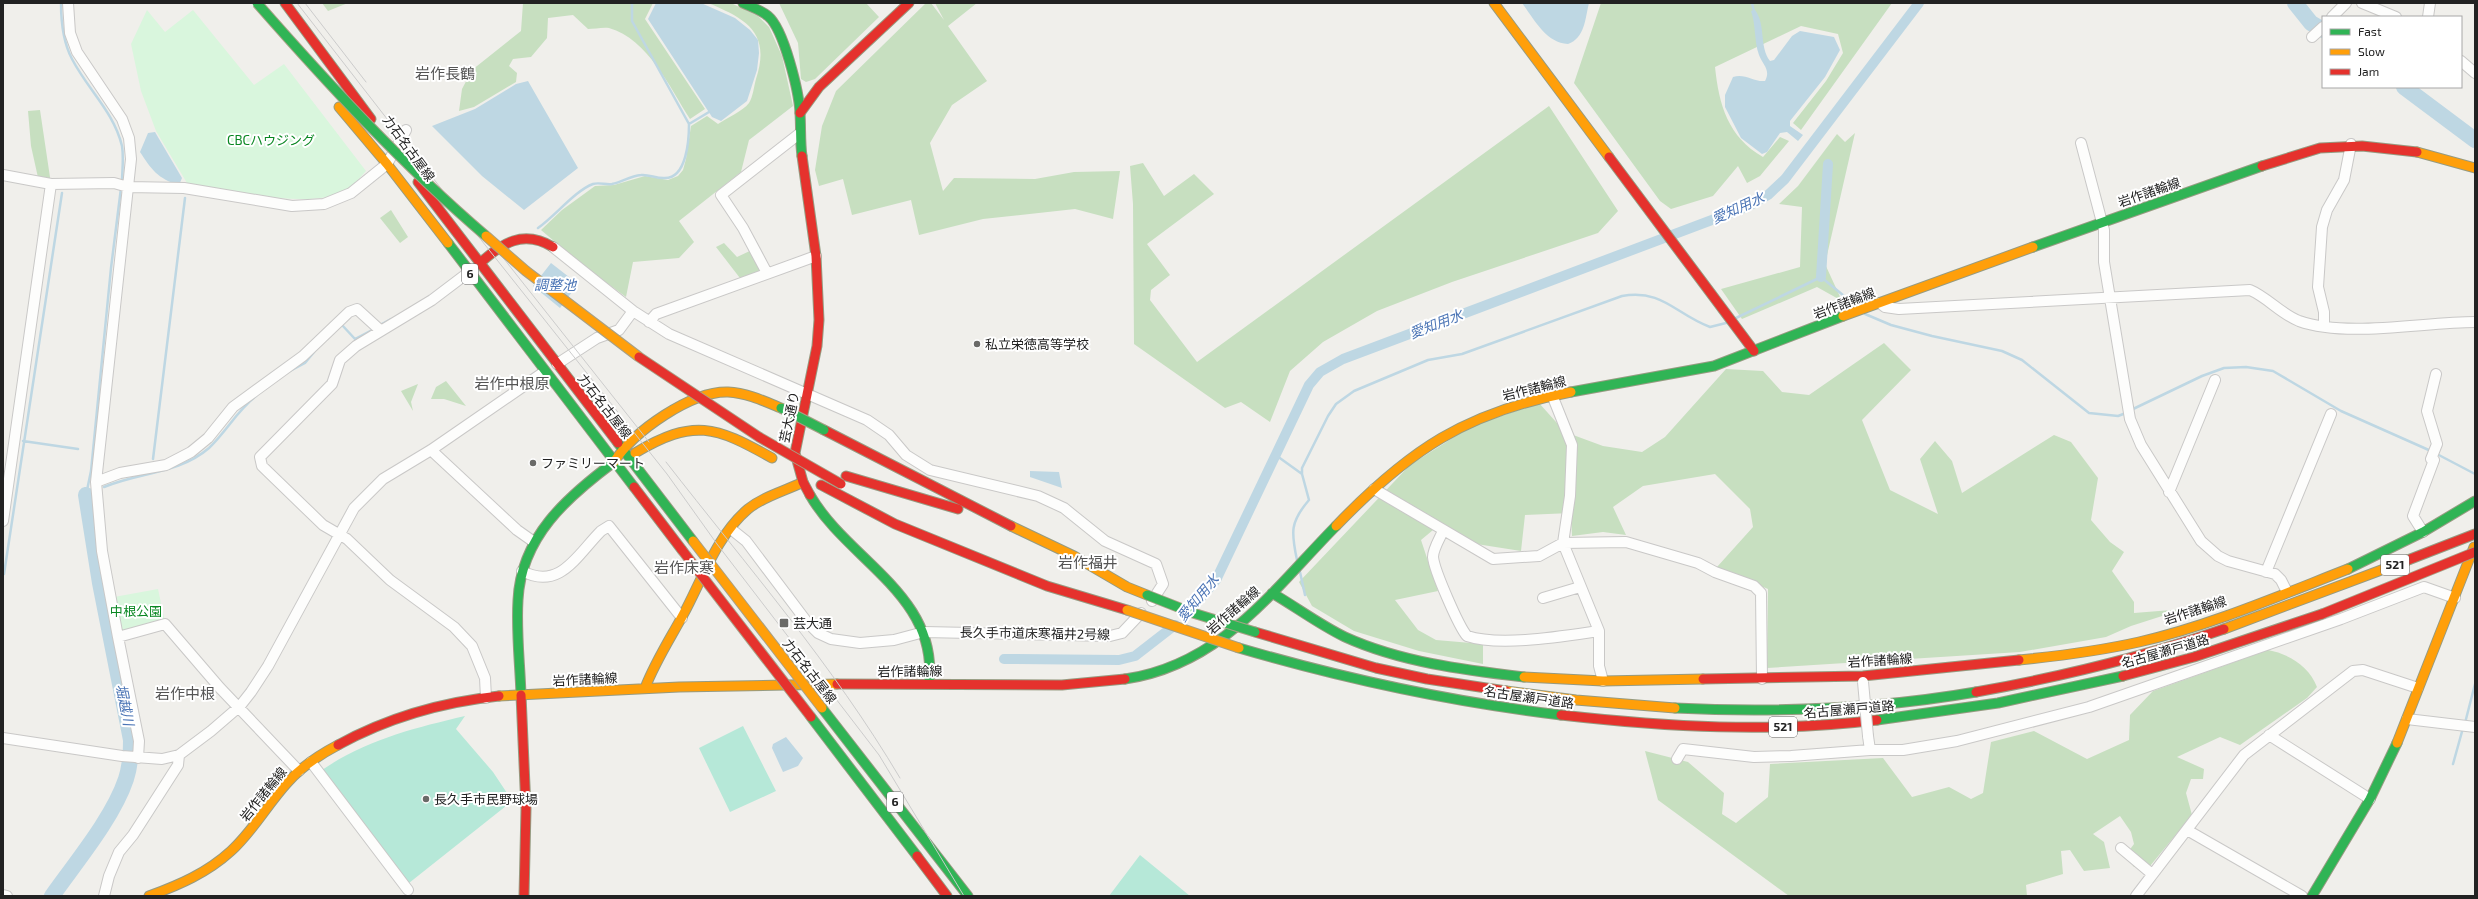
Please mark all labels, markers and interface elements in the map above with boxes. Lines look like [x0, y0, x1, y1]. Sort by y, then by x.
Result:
legend [2322, 16, 2462, 88]
text: Fast [2358, 24, 2382, 38]
text: Slow [2358, 44, 2385, 58]
district label: 岩作長鶴 [415, 64, 475, 82]
text: Jam [2358, 64, 2379, 78]
street label: 力石名古屋線 [380, 112, 438, 184]
park label: CBCハウジング [227, 132, 315, 148]
street label: 岩作諸輪線 [2116, 174, 2182, 210]
water label: 愛知用水 [1709, 188, 1769, 227]
road number: 6 [462, 264, 478, 284]
water label: 調整池 [534, 276, 578, 293]
street label: 岩作諸輪線 [1811, 284, 1877, 322]
water label: 愛知用水 [1407, 305, 1467, 342]
place label: 私立栄徳高等学校 [985, 336, 1089, 352]
marker: 私立栄徳高等学校 [972, 339, 982, 349]
street label: 力石名古屋線 [575, 370, 635, 442]
street label: 岩作諸輪線 [1501, 372, 1567, 404]
district label: 岩作中根原 [474, 374, 550, 392]
street label: 芸大通り [776, 390, 802, 444]
place label: ファミリーマート [541, 455, 645, 471]
marker: ファミリーマート [528, 458, 538, 468]
district label: 岩作福井 [1058, 553, 1118, 571]
road number: 521 [2381, 555, 2409, 575]
district label: 岩作床寒 [654, 558, 714, 576]
water label: 愛知用水 [1173, 569, 1223, 625]
street label: 岩作諸輪線 [1203, 583, 1263, 637]
street label: 岩作諸輪線 [2162, 592, 2228, 628]
park label: 中根公園 [110, 603, 162, 619]
place label: 芸大通 [793, 615, 832, 631]
marker: 芸大通 [778, 617, 790, 629]
street label: 長久手市道床寒福井2号線 [960, 624, 1110, 642]
street label: 名古屋瀬戸道路 [2119, 631, 2211, 671]
street label: 力石名古屋線 [780, 635, 840, 707]
street label: 岩作諸輪線 [1847, 650, 1913, 670]
street label: 岩作諸輪線 [877, 662, 943, 680]
street label: 岩作諸輪線 [552, 669, 618, 689]
water label: 堀越川 [113, 683, 138, 729]
street label: 名古屋瀬戸道路 [1483, 683, 1575, 711]
district label: 岩作中根 [155, 684, 215, 702]
street label: 名古屋瀬戸道路 [1803, 697, 1895, 721]
road number: 521 [1769, 717, 1797, 737]
street label: 岩作諸輪線 [236, 764, 290, 824]
place label: 長久手市民野球場 [434, 791, 538, 807]
road number: 6 [887, 792, 903, 812]
marker: 長久手市民野球場 [421, 794, 431, 804]

